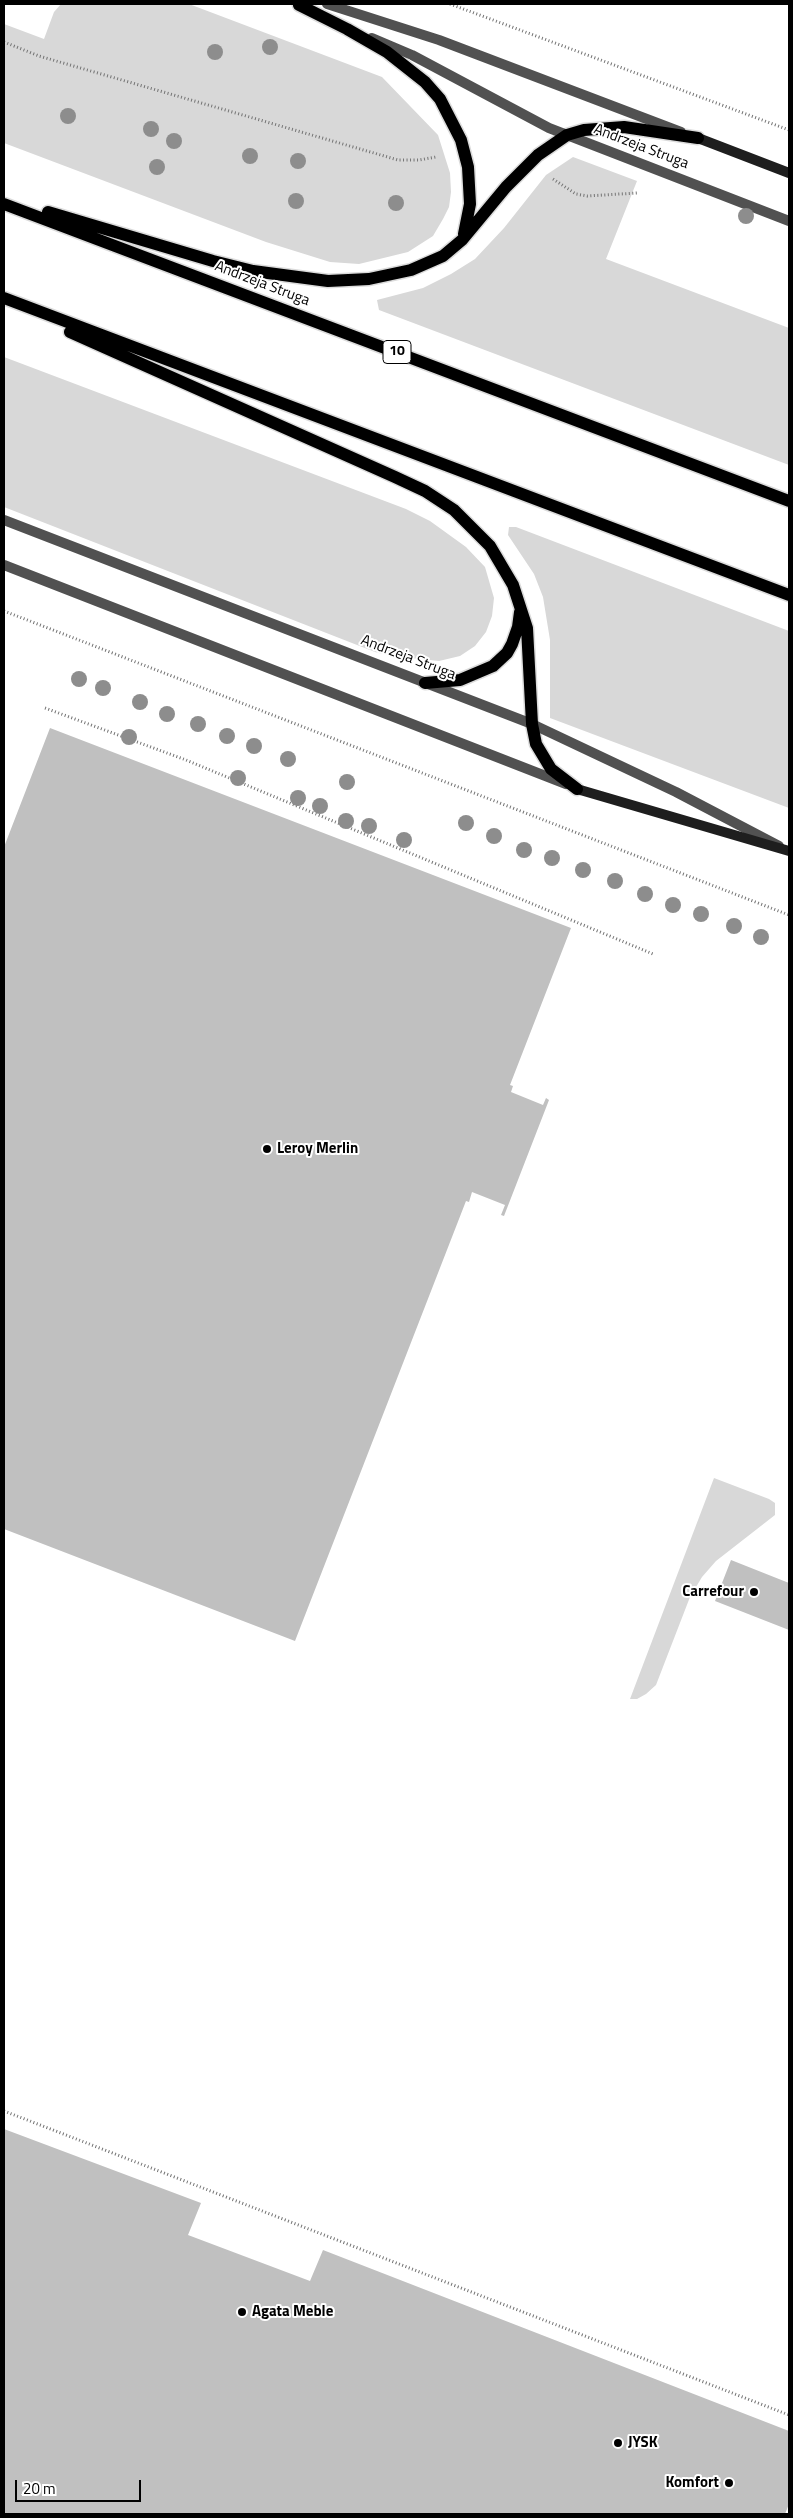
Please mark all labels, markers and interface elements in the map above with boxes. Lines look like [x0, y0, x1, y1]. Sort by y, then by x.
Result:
street label: Andrzeja Struga [591, 121, 691, 173]
street label: Andrzeja Struga [212, 258, 312, 310]
road number: 10 [383, 341, 411, 364]
street label: Andrzeja Struga [358, 632, 458, 684]
place label: Leroy Merlin [277, 1140, 358, 1158]
marker: Leroy Merlin [261, 1143, 273, 1155]
place label: Carrefour [682, 1583, 744, 1601]
marker: Carrefour [748, 1586, 760, 1598]
place label: Agata Meble [252, 2303, 333, 2321]
marker: Agata Meble [236, 2306, 248, 2318]
place label: JYSK [628, 2434, 658, 2452]
marker: JYSK [612, 2437, 624, 2449]
scale bar [18, 2470, 144, 2502]
place label: Komfort [665, 2474, 719, 2492]
text: 20 m [23, 2477, 56, 2500]
marker: Komfort [723, 2477, 735, 2489]

